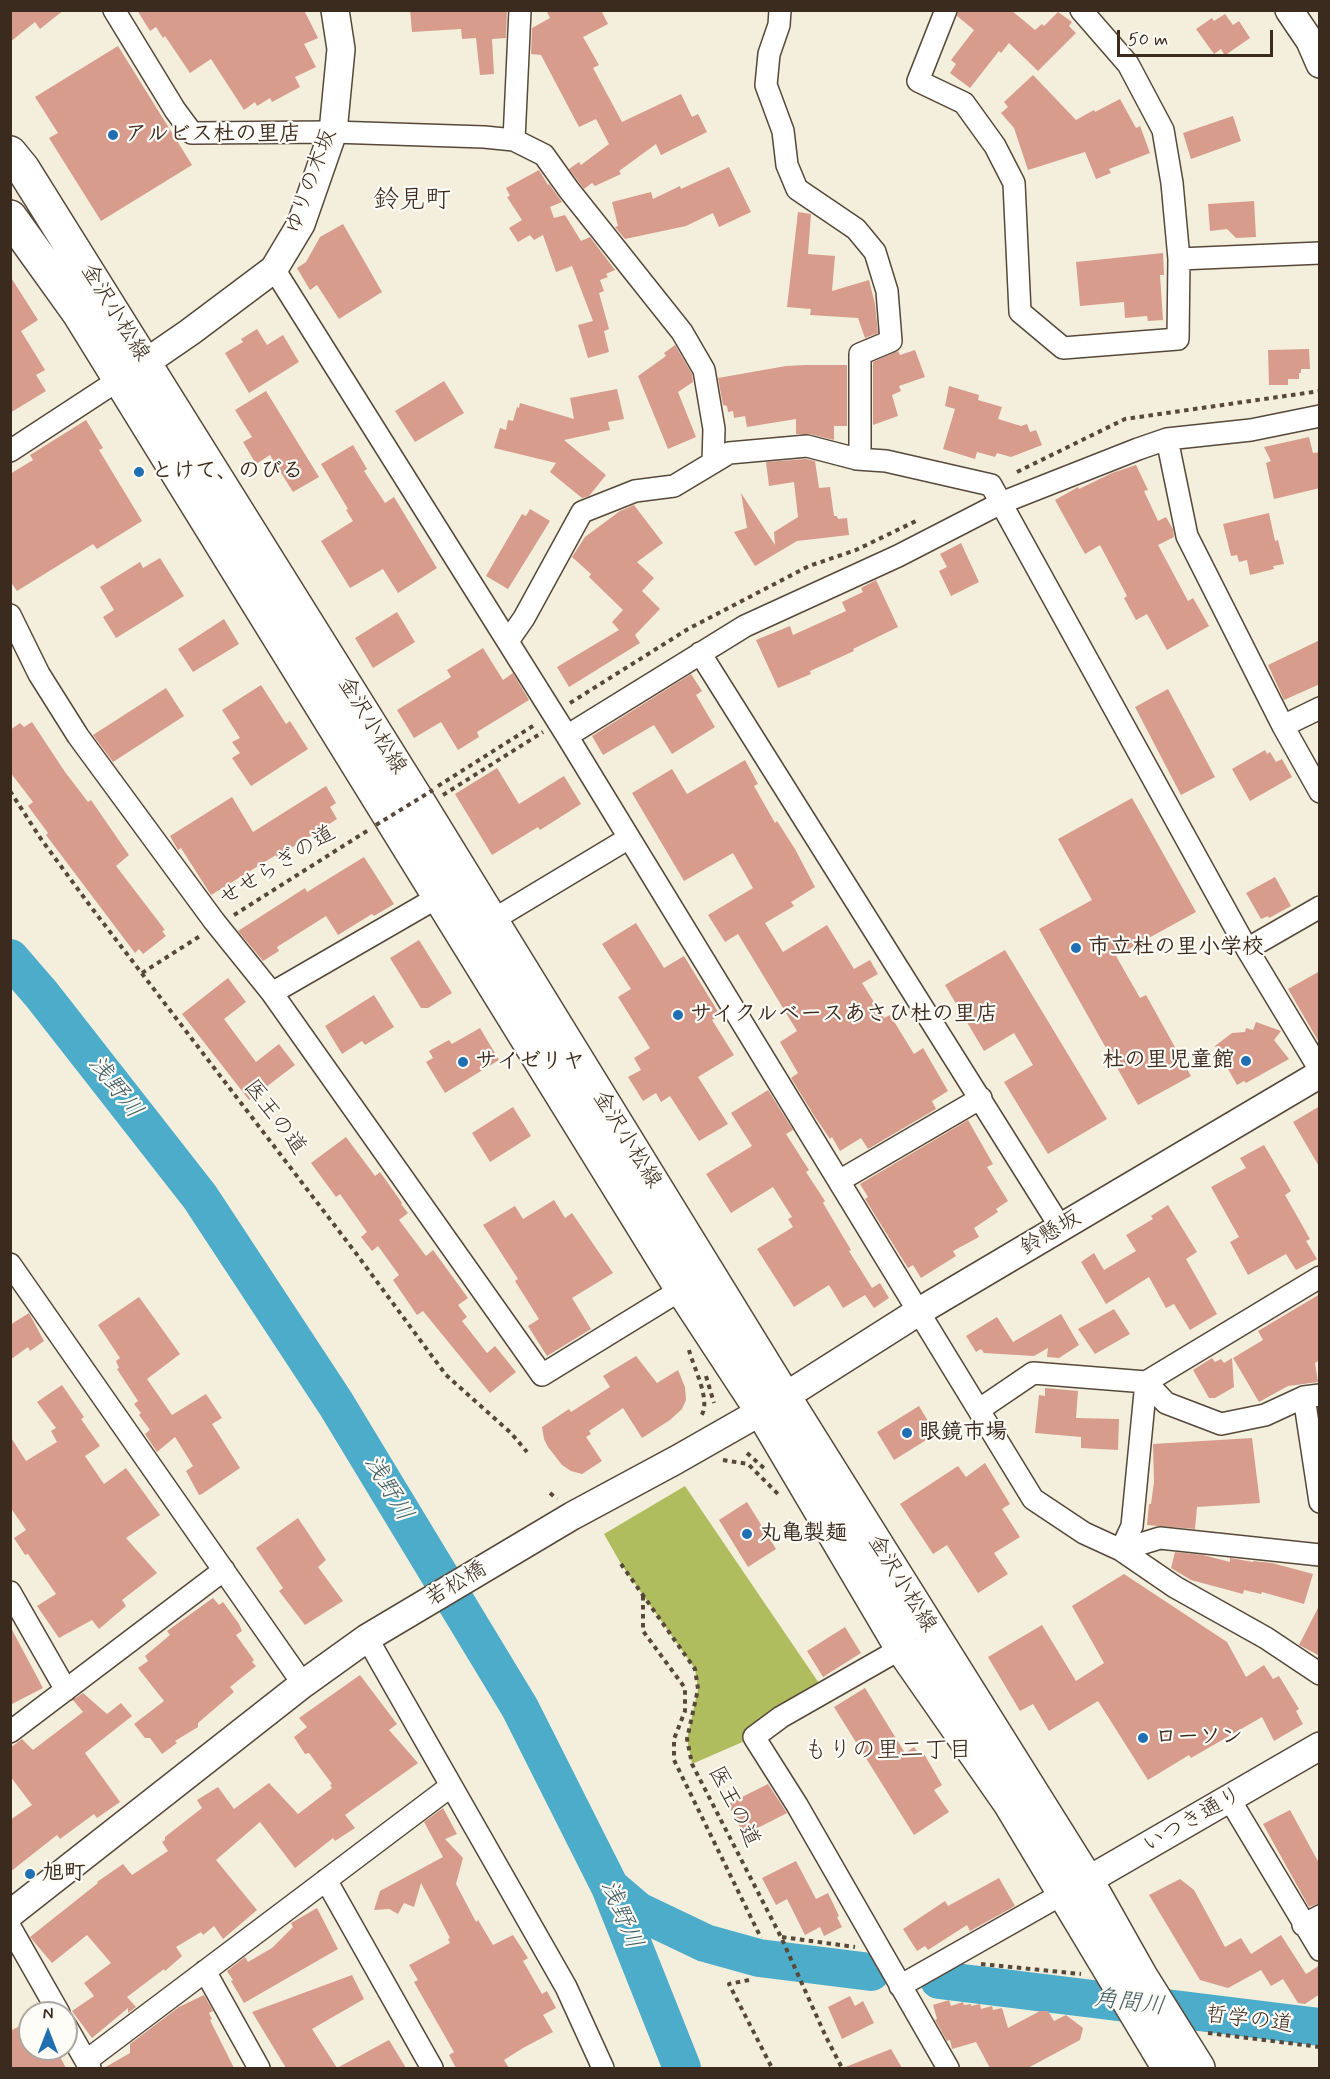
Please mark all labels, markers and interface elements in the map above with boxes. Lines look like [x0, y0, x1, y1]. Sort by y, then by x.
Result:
scale bar [1120, 18, 1276, 56]
text: 50 m [1128, 28, 1168, 52]
place label: アルビス杜の里店 [125, 122, 301, 148]
street label: ゆりの木坂 [281, 126, 343, 238]
marker: アルビス杜の里店 [106, 128, 120, 142]
district label: 鈴見町 [373, 186, 451, 218]
street label: 金沢小松線 [74, 259, 154, 367]
place label: とけて、のびる [151, 459, 304, 485]
marker: とけて、のびる [132, 465, 146, 479]
street label: 金沢小松線 [331, 672, 411, 780]
street label: せせらぎの道 [215, 821, 341, 913]
place label: 市立杜の里小学校 [1088, 935, 1264, 961]
marker: 市立杜の里小学校 [1069, 941, 1083, 955]
place label: サイクルベースあさひ杜の里店 [690, 1002, 998, 1028]
marker: サイクルベースあさひ杜の里店 [671, 1008, 685, 1022]
place label: 杜の里児童館 [1102, 1048, 1234, 1074]
place label: サイゼリヤ [475, 1049, 585, 1075]
water label: 浅野川 [80, 1051, 148, 1125]
marker: 杜の里児童館 [1239, 1054, 1253, 1068]
marker: サイゼリヤ [456, 1055, 470, 1069]
street label: 医王の道 [237, 1075, 311, 1161]
street label: 金沢小松線 [586, 1086, 666, 1194]
street label: 鈴懸坂 [1016, 1206, 1086, 1262]
place label: 眼鏡市場 [919, 1420, 1007, 1446]
marker: 眼鏡市場 [900, 1426, 914, 1440]
water label: 浅野川 [356, 1451, 418, 1527]
place label: 丸亀製麺 [759, 1521, 847, 1547]
marker: 丸亀製麺 [740, 1527, 754, 1541]
street label: 金沢小松線 [861, 1530, 941, 1638]
street label: 若松橋 [422, 1557, 492, 1613]
place label: ローソン [1155, 1725, 1243, 1751]
marker: ローソン [1136, 1731, 1150, 1745]
district label: もりの里二丁目 [804, 1738, 972, 1766]
street label: 医王の道 [701, 1762, 765, 1852]
street label: いつき通り [1139, 1782, 1247, 1860]
place label: 旭町 [42, 1861, 86, 1887]
marker: 旭町 [23, 1867, 37, 1881]
water label: 浅野川 [593, 1876, 647, 1954]
water label: 角間川 [1092, 1985, 1166, 2023]
north arrow [18, 2001, 78, 2061]
street label: 哲学の道 [1204, 2003, 1294, 2039]
text: N [43, 2004, 53, 2025]

